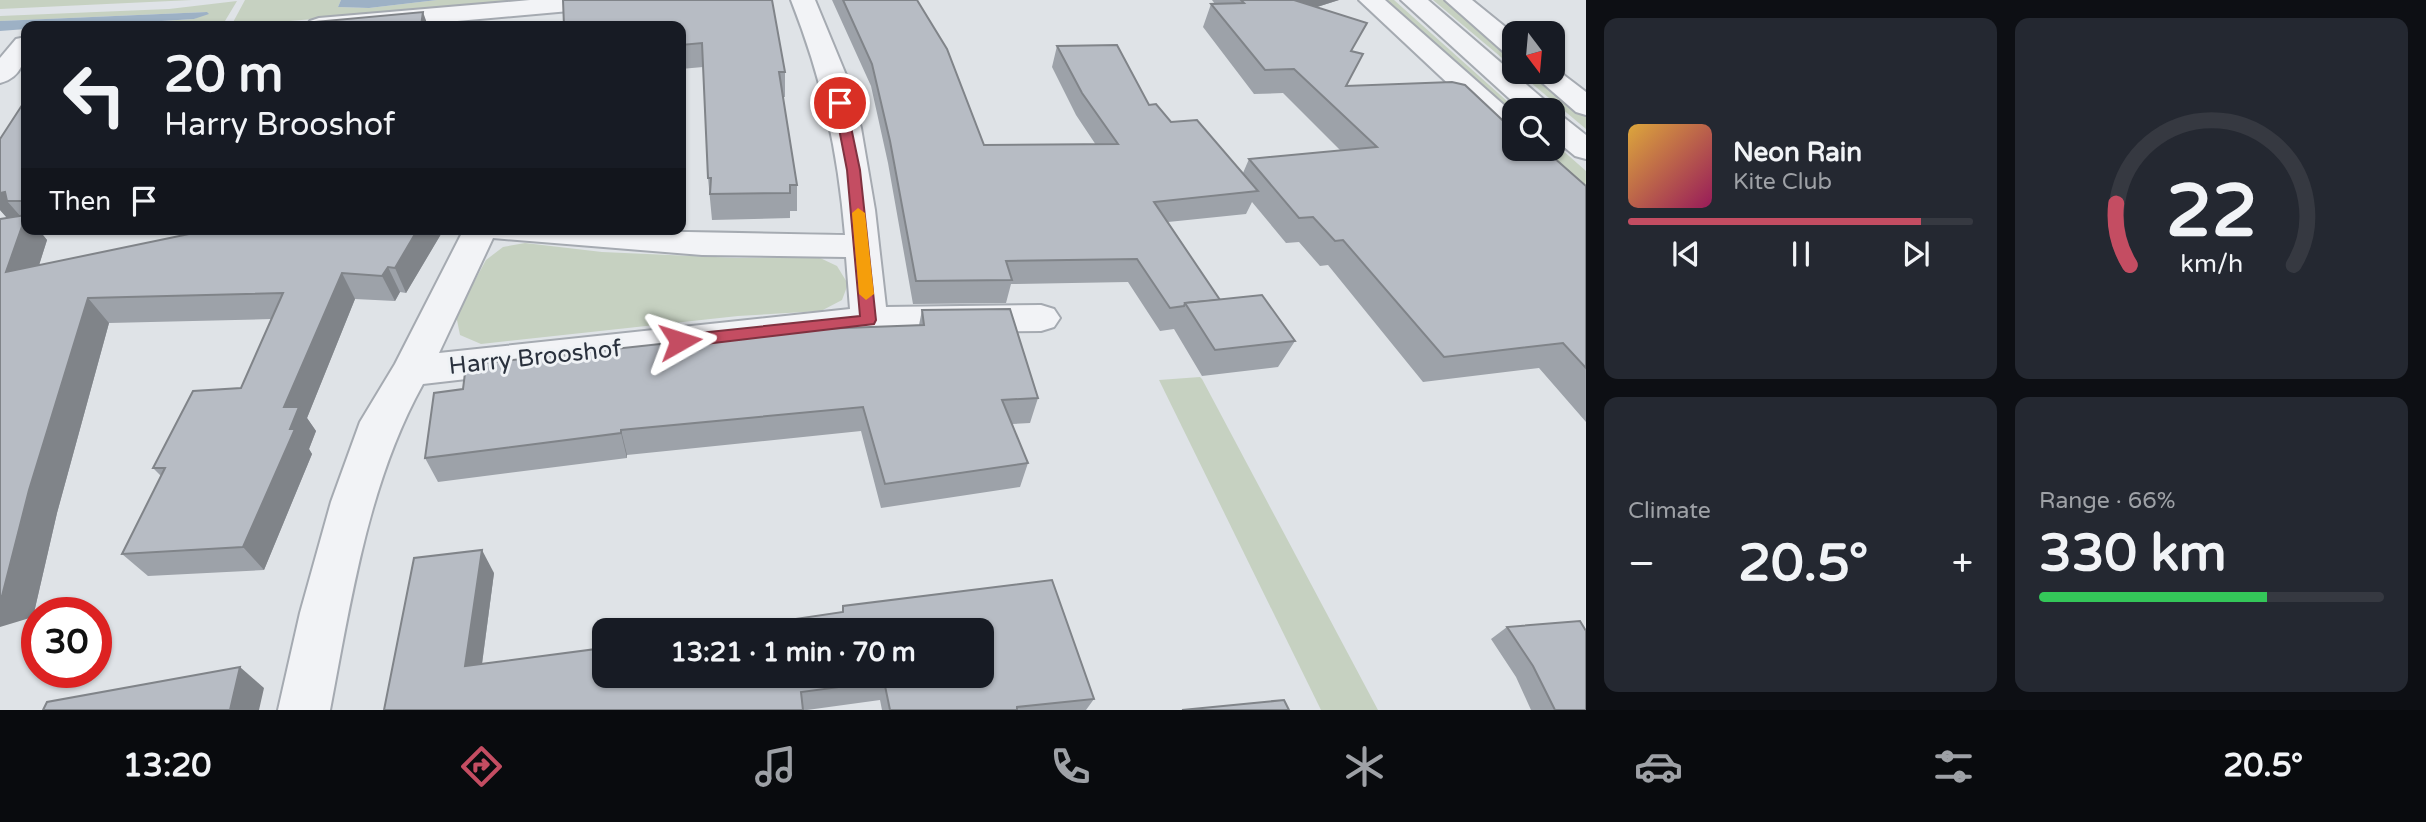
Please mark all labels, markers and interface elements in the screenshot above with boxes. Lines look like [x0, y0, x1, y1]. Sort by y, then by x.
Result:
north arrow [1502, 21, 1564, 84]
map controls [1502, 21, 1565, 161]
text: 20 m [164, 46, 283, 105]
icon: left [49, 49, 140, 140]
pin [810, 73, 870, 133]
icon: arrive [821, 84, 859, 122]
button: search [1502, 98, 1565, 161]
text: Harry Brooshof [164, 106, 395, 144]
text: Neon Rain [1733, 137, 1862, 168]
text: Kite Club [1733, 168, 1832, 196]
text: 22 [2166, 168, 2257, 256]
icon: arrive [125, 182, 163, 220]
text: Then [49, 186, 111, 217]
icon: previous [1667, 235, 1705, 273]
icon: pause [1782, 235, 1820, 273]
icon: next [1897, 235, 1935, 273]
text: km/h [2180, 249, 2243, 279]
position arrow [643, 304, 717, 378]
street label: Harry Brooshof [447, 334, 624, 381]
text: Range · 66% [2039, 487, 2175, 515]
text: Climate [1628, 497, 1711, 525]
text: 330 km [2039, 522, 2227, 585]
text: 20.5° [1738, 532, 1868, 595]
text: − [1628, 541, 1655, 587]
text: + [1952, 541, 1973, 587]
speed limit sign: 30 [21, 597, 112, 688]
text: 13:21 · 1 min · 70 m [670, 637, 916, 668]
icon: directions [457, 742, 506, 791]
icon: music [751, 742, 800, 791]
icon: phone [1046, 742, 1095, 791]
icon: climate [1340, 742, 1389, 791]
icon: car [1634, 742, 1683, 791]
icon: filters [1929, 742, 1978, 791]
text: 13:20 [123, 747, 211, 785]
text: 20.5° [2223, 747, 2303, 785]

